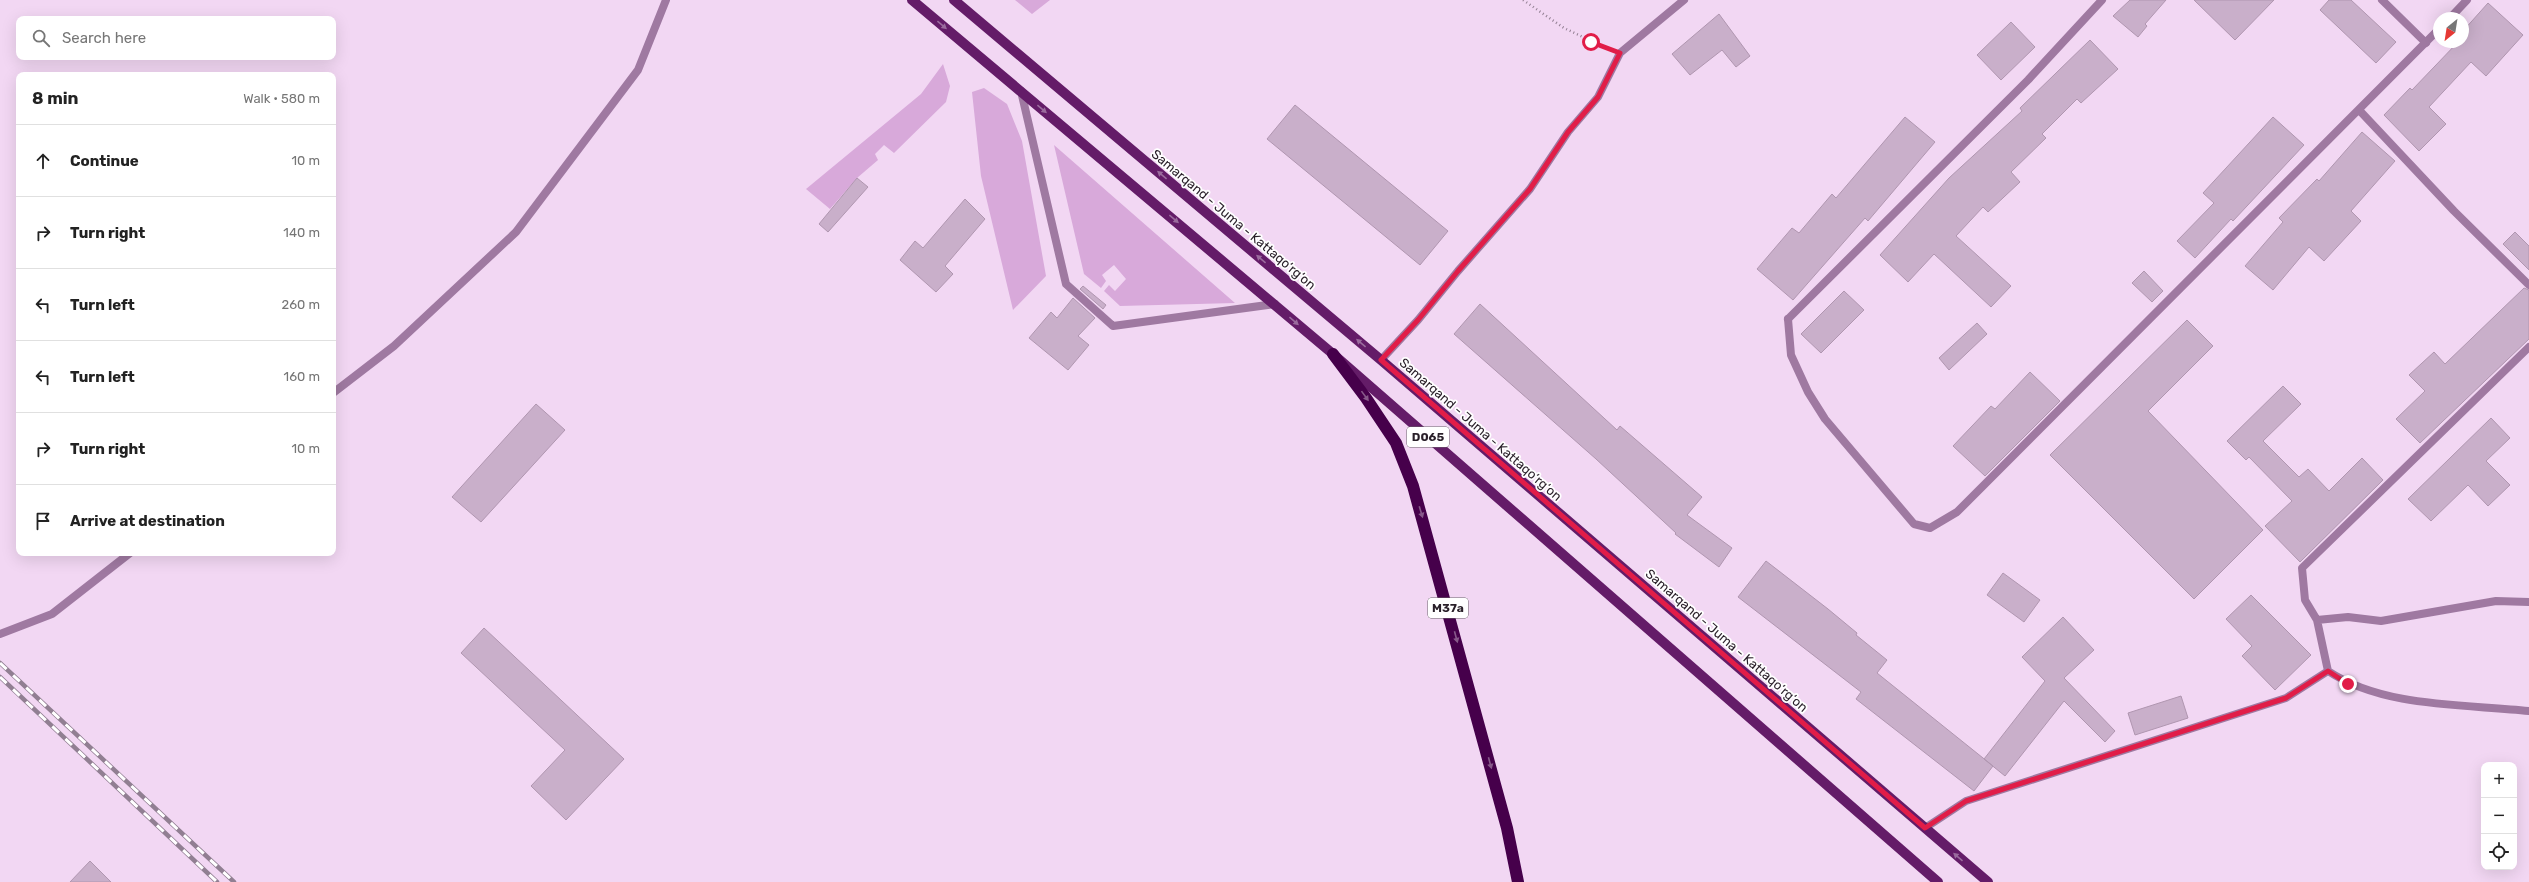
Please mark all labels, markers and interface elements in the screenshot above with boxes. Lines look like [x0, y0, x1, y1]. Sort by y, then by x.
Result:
north arrow [2433, 12, 2469, 48]
search box [16, 16, 336, 60]
one-way arrow [937, 21, 948, 30]
icon: search [30, 27, 52, 49]
text: Search here [62, 29, 146, 47]
route start [1582, 33, 1600, 51]
text: 8 min [32, 88, 79, 108]
text: Walk · 580 m [243, 91, 320, 106]
one-way arrow [1036, 104, 1047, 113]
street label: Samarqand - Juma - Kattaqo‘rg‘on [1148, 146, 1319, 293]
icon: ahead [32, 150, 54, 172]
text: Continue [70, 152, 139, 170]
text: 10 m [291, 153, 320, 168]
one-way arrow [1157, 171, 1167, 180]
one-way arrow [1168, 215, 1179, 224]
icon: right [32, 222, 54, 244]
text: Turn right [70, 224, 145, 242]
text: 140 m [283, 225, 320, 240]
one-way arrow [1256, 255, 1267, 264]
icon: left [32, 294, 54, 316]
text: Turn left [70, 296, 135, 314]
text: 260 m [282, 297, 320, 312]
one-way arrow [1290, 316, 1299, 325]
one-way arrow [1355, 338, 1366, 347]
street label: Samarqand - Juma - Kattaqo‘rg‘on [1396, 355, 1565, 505]
icon: left [32, 366, 54, 388]
text: Turn left [70, 368, 135, 386]
text: 160 m [284, 369, 320, 384]
one-way arrow [1360, 391, 1368, 401]
road number: D065 [1407, 427, 1449, 447]
icon: right [32, 438, 54, 460]
text: Turn right [70, 440, 145, 458]
text: 10 m [291, 441, 320, 456]
one-way arrow [1418, 506, 1424, 518]
icon: arrive [32, 510, 54, 532]
text: Arrive at destination [70, 512, 225, 530]
street label: Samarqand - Juma - Kattaqo‘rg‘on [1642, 566, 1811, 716]
road number: M37a [1428, 598, 1468, 618]
one-way arrow [1453, 631, 1459, 643]
route end [2339, 675, 2357, 693]
one-way arrow [1487, 756, 1493, 769]
map controls [2481, 762, 2517, 870]
button: + [2481, 762, 2517, 798]
button: − [2481, 798, 2517, 834]
button: locate [2481, 834, 2517, 870]
one-way arrow [1953, 852, 1964, 861]

